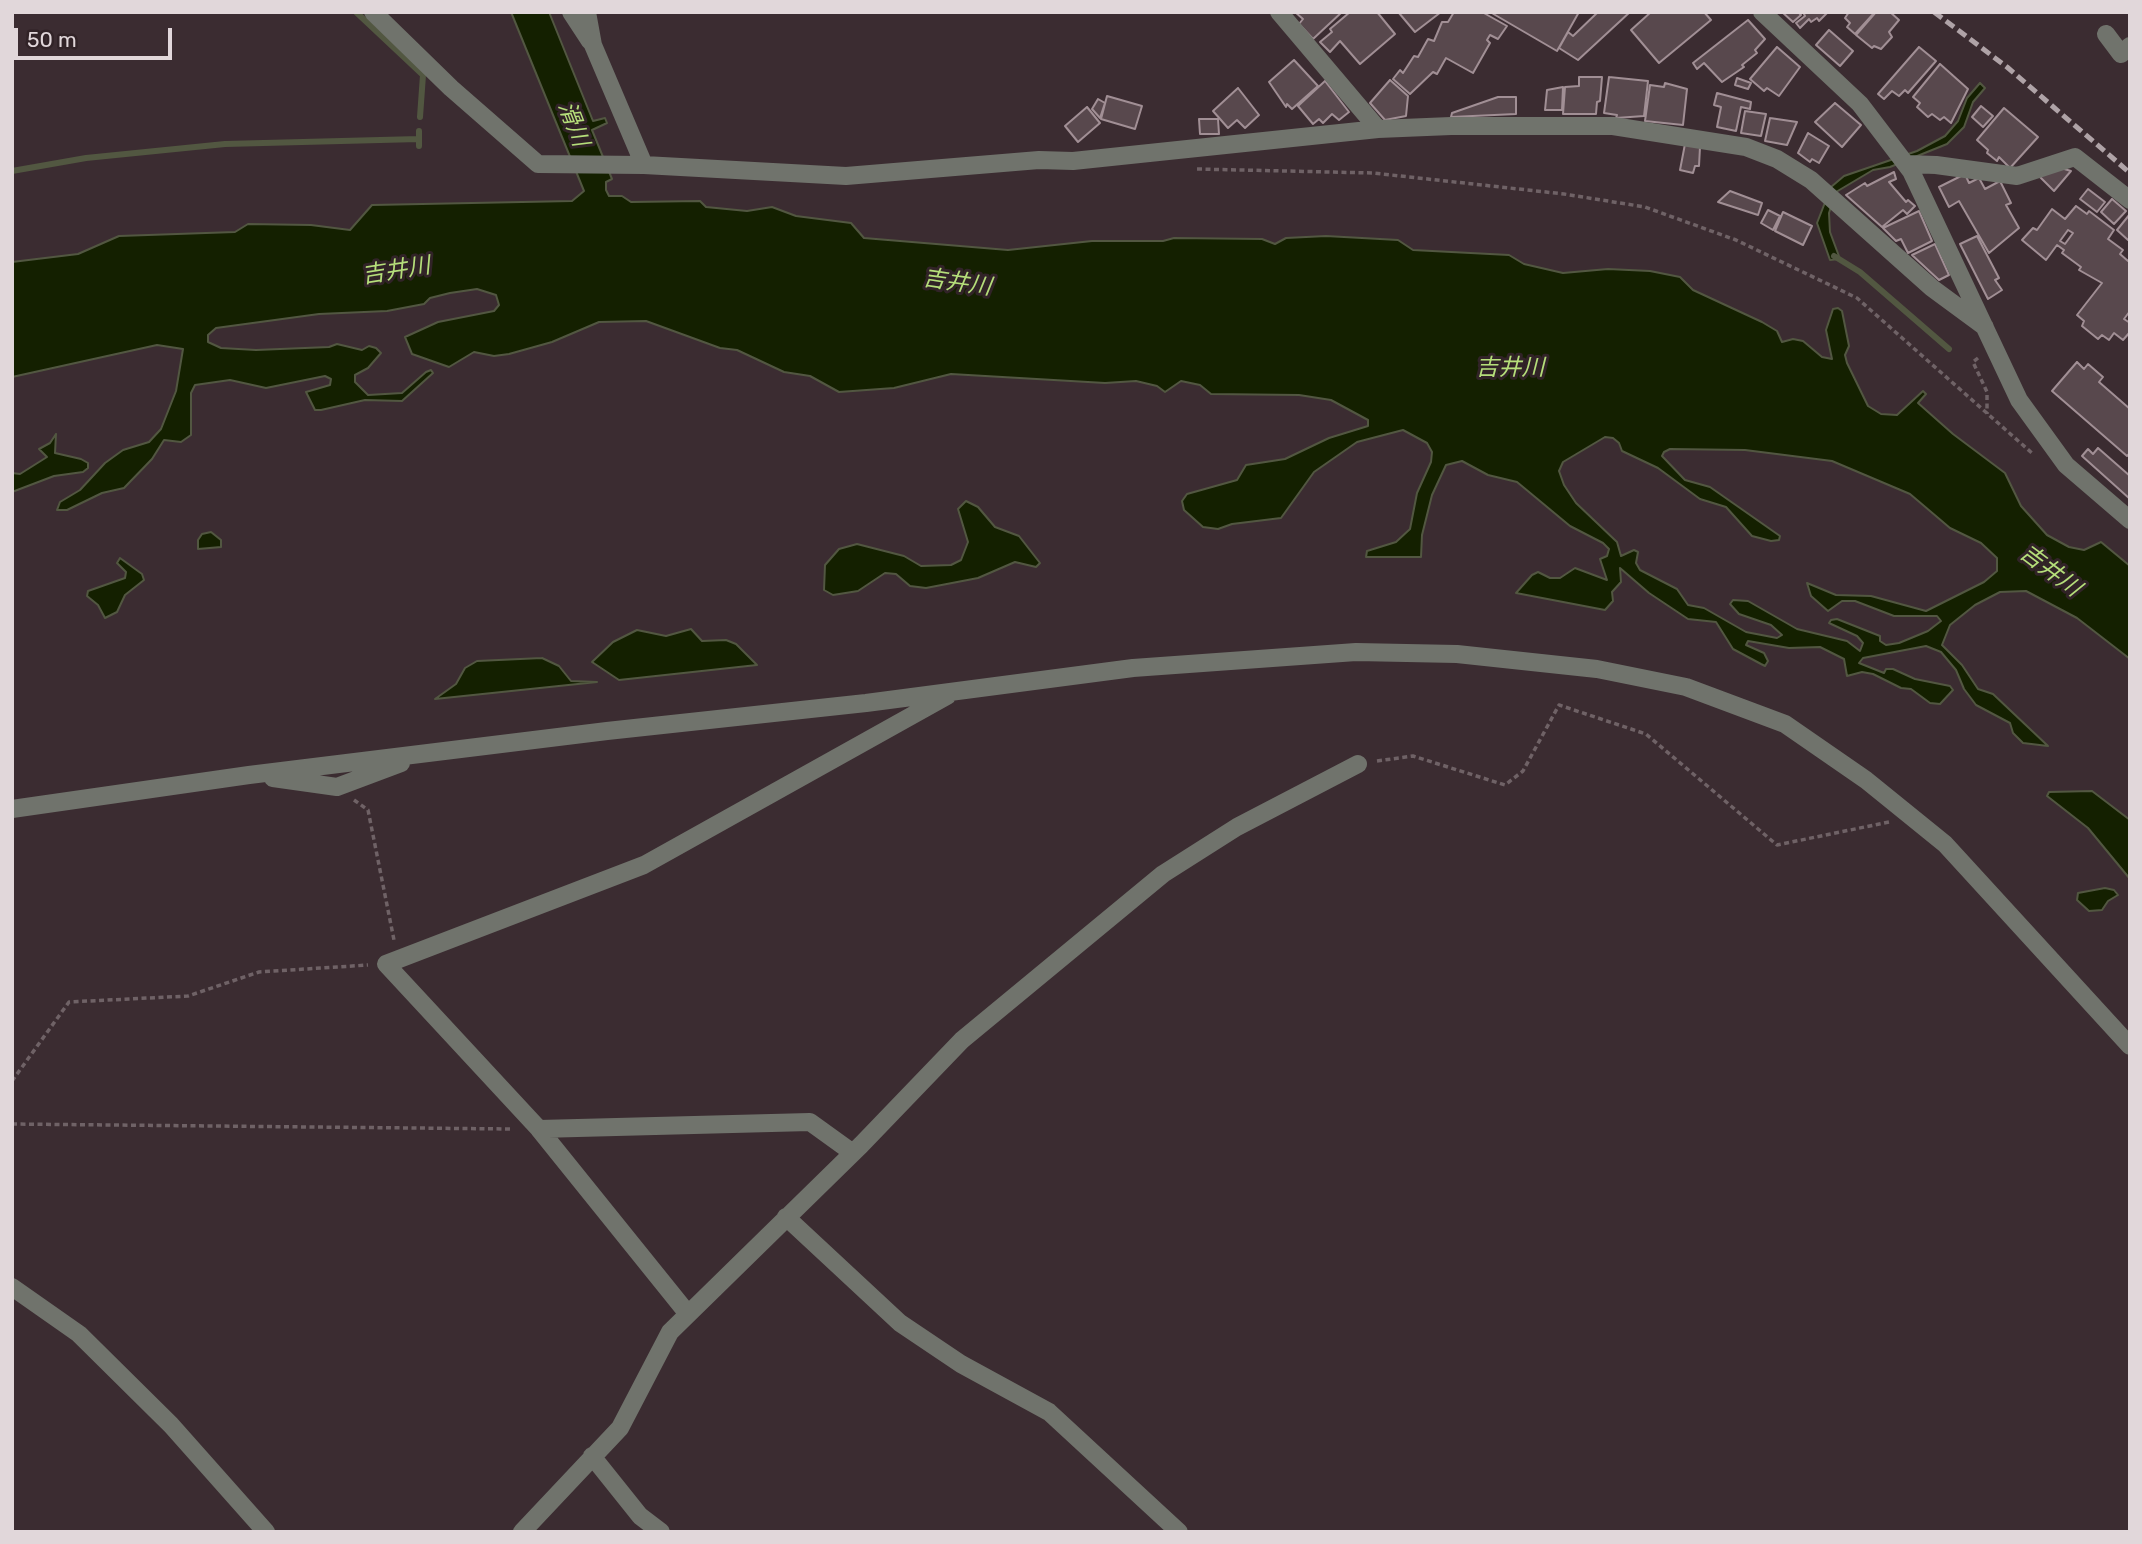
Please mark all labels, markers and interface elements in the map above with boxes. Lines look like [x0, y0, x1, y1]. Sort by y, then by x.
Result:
scale bar [18, 14, 175, 58]
text: 50 m [27, 27, 77, 52]
water label: 滑川 [552, 98, 594, 150]
water label: 吉井川 [360, 252, 432, 290]
water label: 吉井川 [921, 265, 993, 301]
water label: 吉井川 [1476, 354, 1544, 382]
water label: 吉井川 [2014, 539, 2086, 603]

